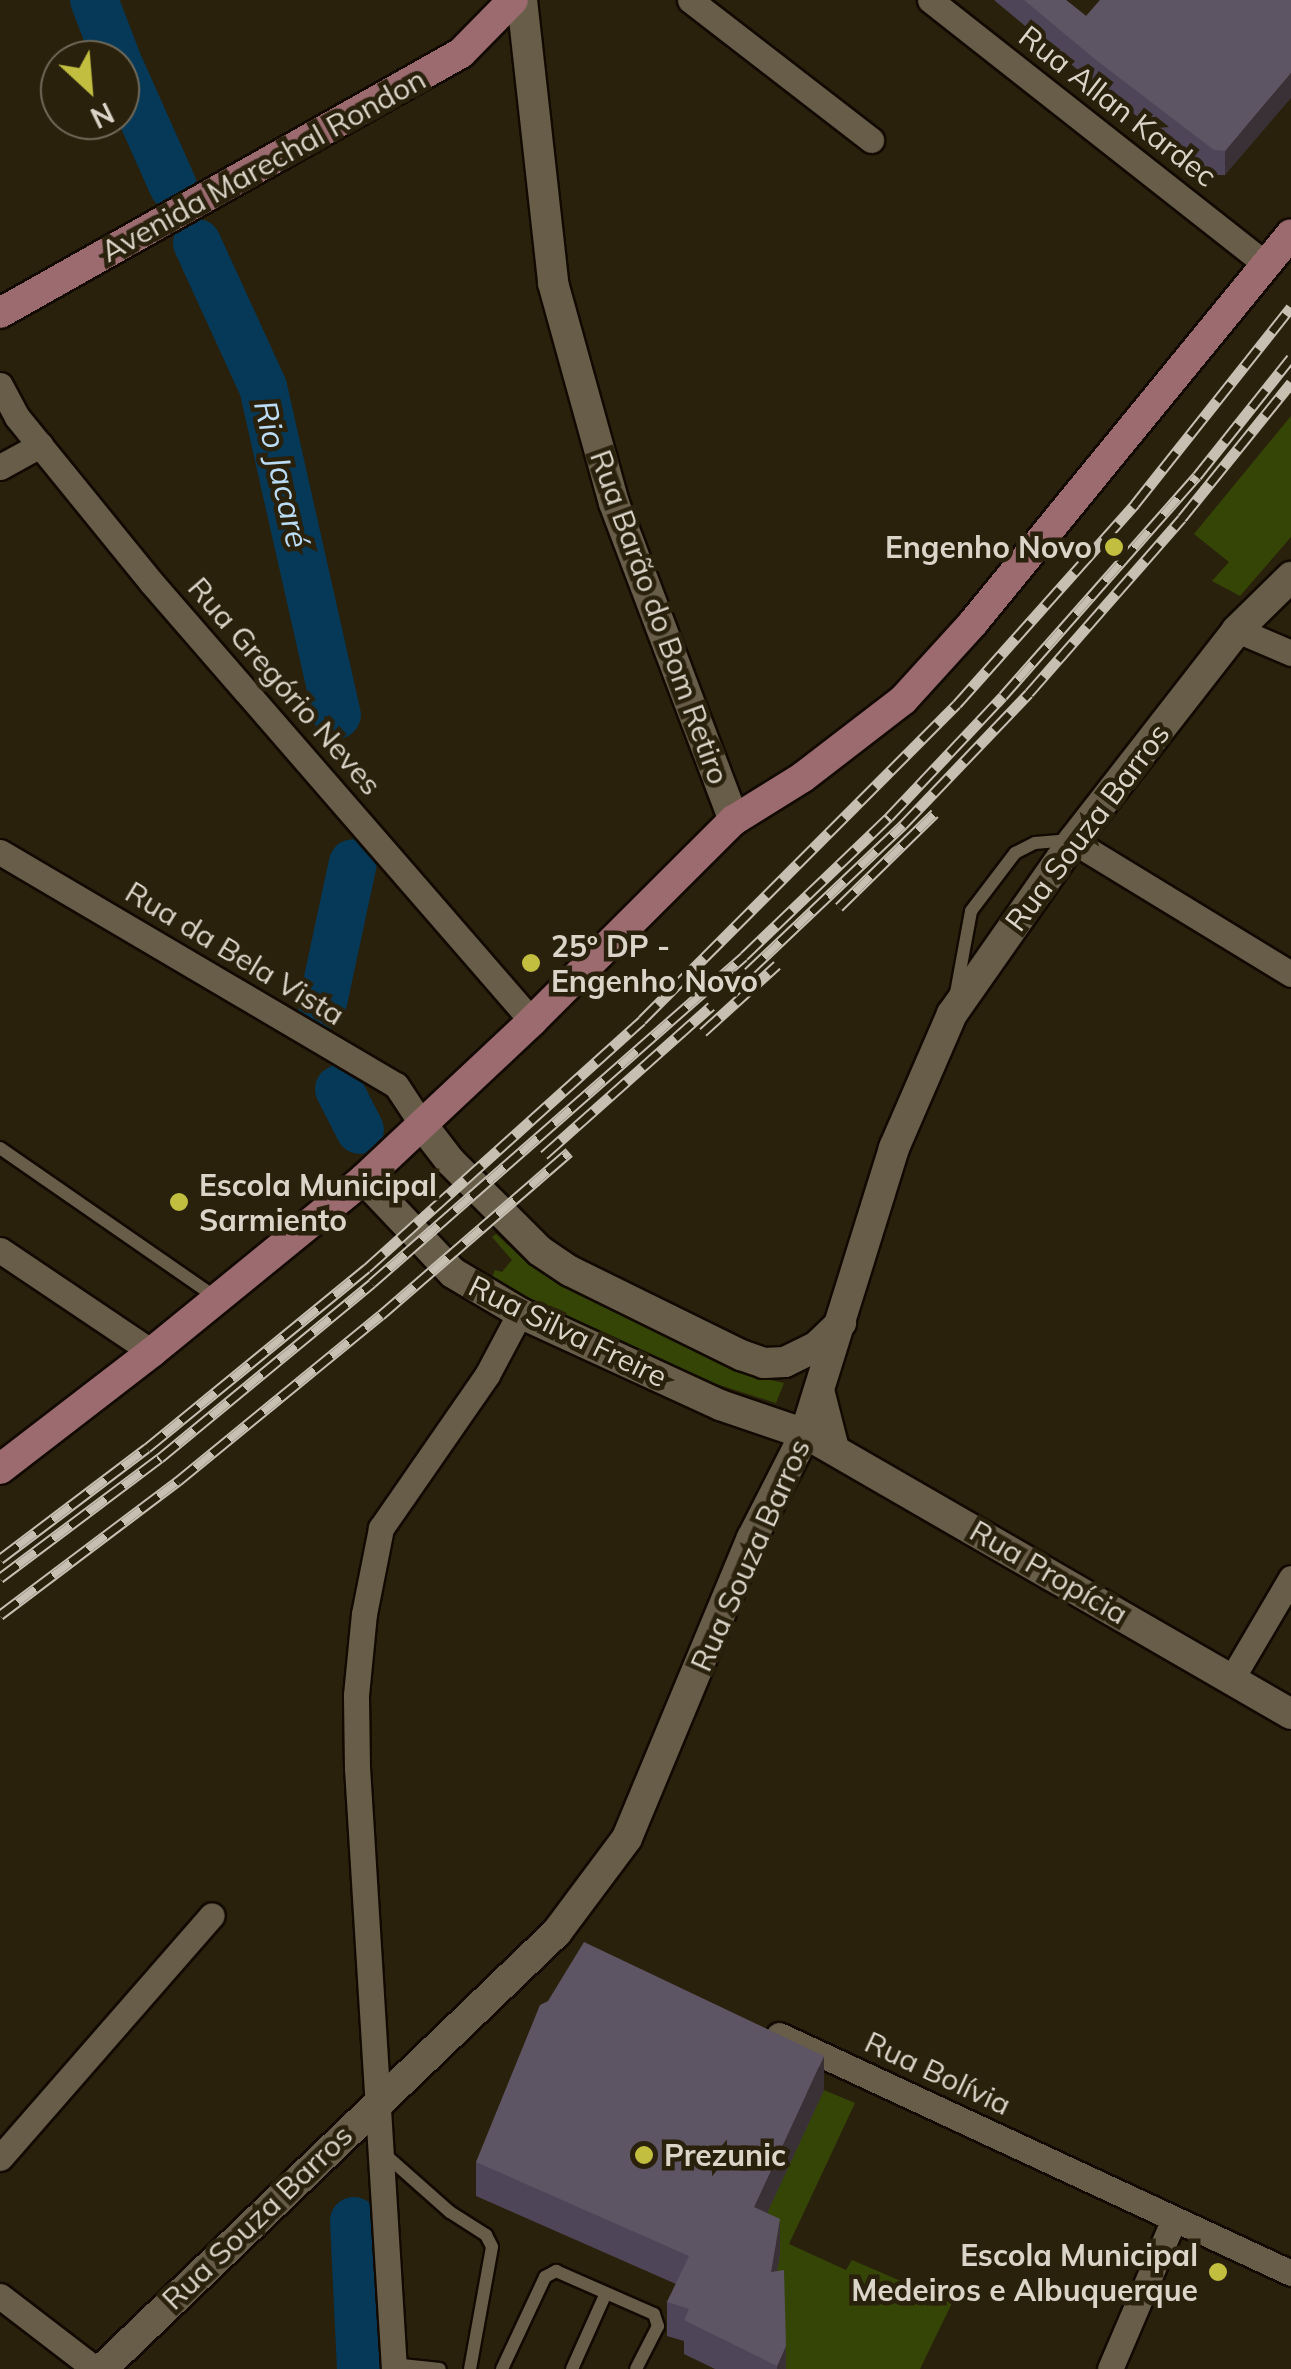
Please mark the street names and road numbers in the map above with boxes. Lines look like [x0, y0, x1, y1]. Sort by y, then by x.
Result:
street label: Rua Allan Kardec [1012, 18, 1224, 194]
street label: Avenida Marechal Rondon [94, 61, 432, 269]
street label: Rua Barão do Bom Retiro [583, 445, 737, 789]
street label: Rua Gregório Neves [181, 570, 389, 802]
street label: Rua Souza Barros [997, 716, 1177, 938]
street label: Rua da Bela Vista [119, 874, 351, 1032]
street label: Rua Silva Freire [463, 1267, 673, 1395]
street label: Rua Souza Barros [683, 1433, 817, 1677]
street label: Rua Propícia [964, 1512, 1134, 1632]
street label: Rua Bolívia [859, 2024, 1017, 2122]
street label: Rua Souza Barros [154, 2117, 360, 2317]

